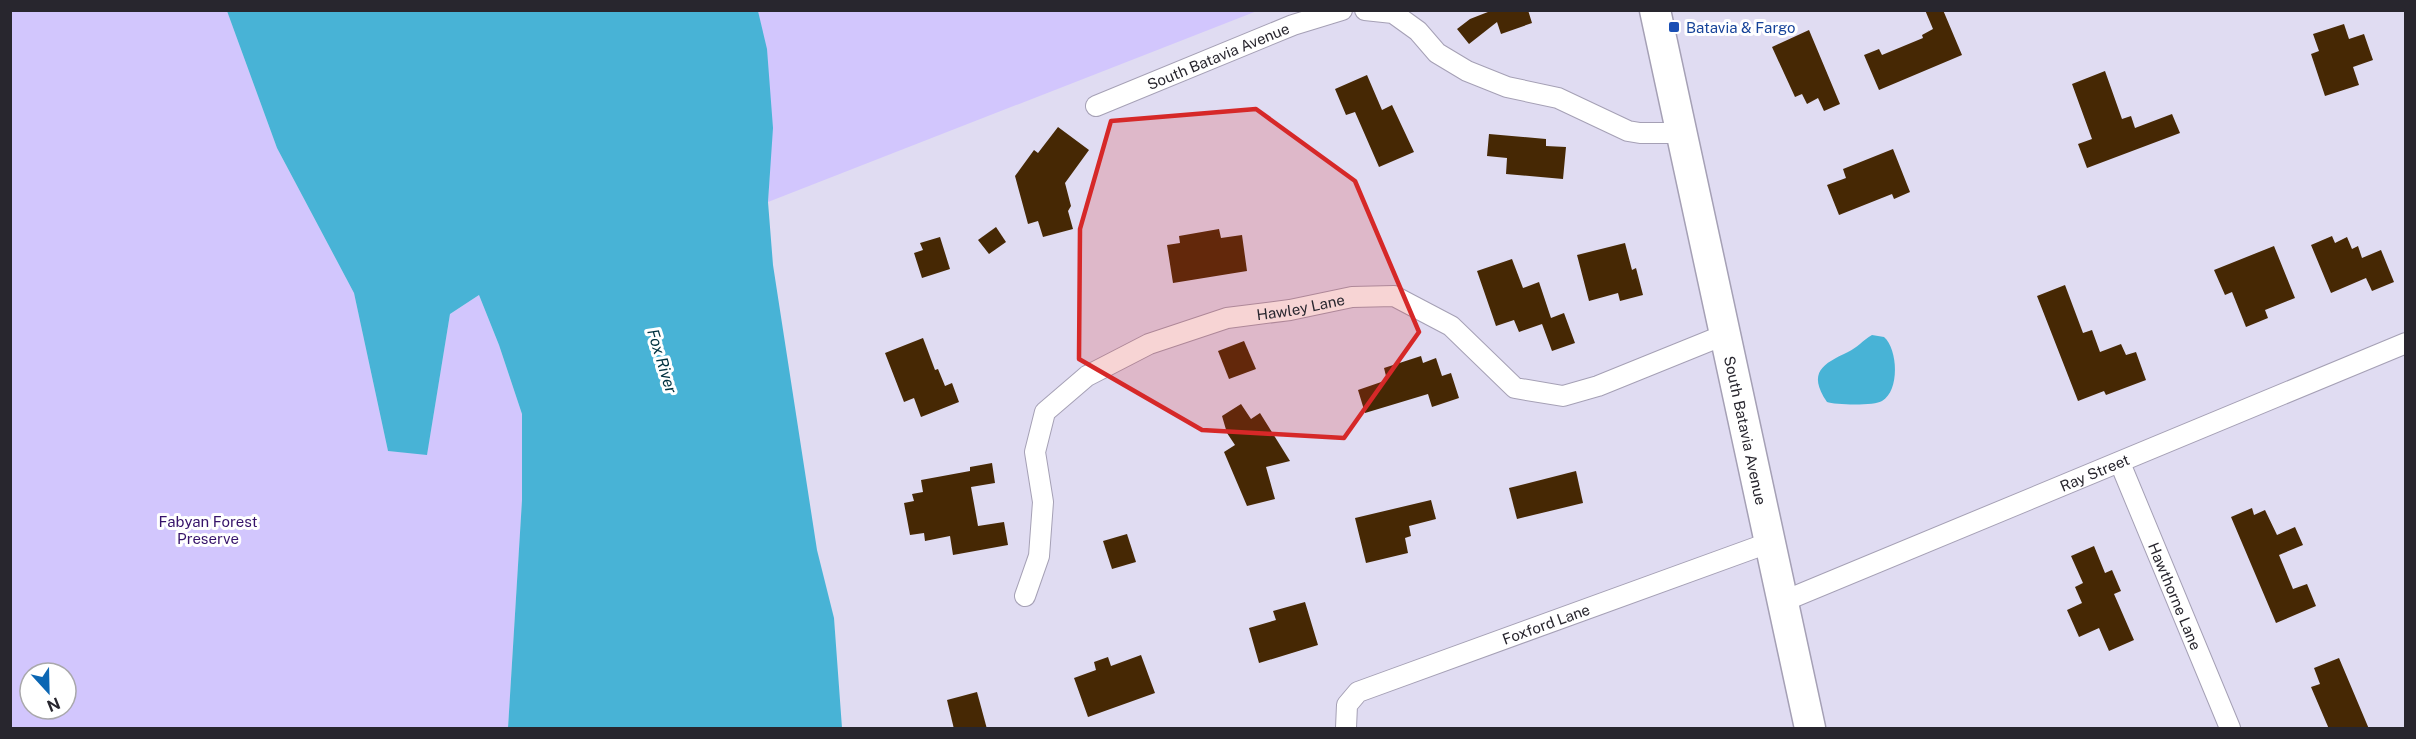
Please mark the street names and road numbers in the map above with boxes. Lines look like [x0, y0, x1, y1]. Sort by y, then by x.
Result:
street label: South Batavia Avenue [1145, 19, 1292, 93]
street label: Hawley Lane [1255, 290, 1346, 323]
street label: South Batavia Avenue [1721, 354, 1770, 506]
street label: Ray Street [2057, 450, 2132, 494]
street label: Hawthorne Lane [2145, 540, 2205, 652]
street label: Foxford Lane [1500, 600, 1592, 647]

